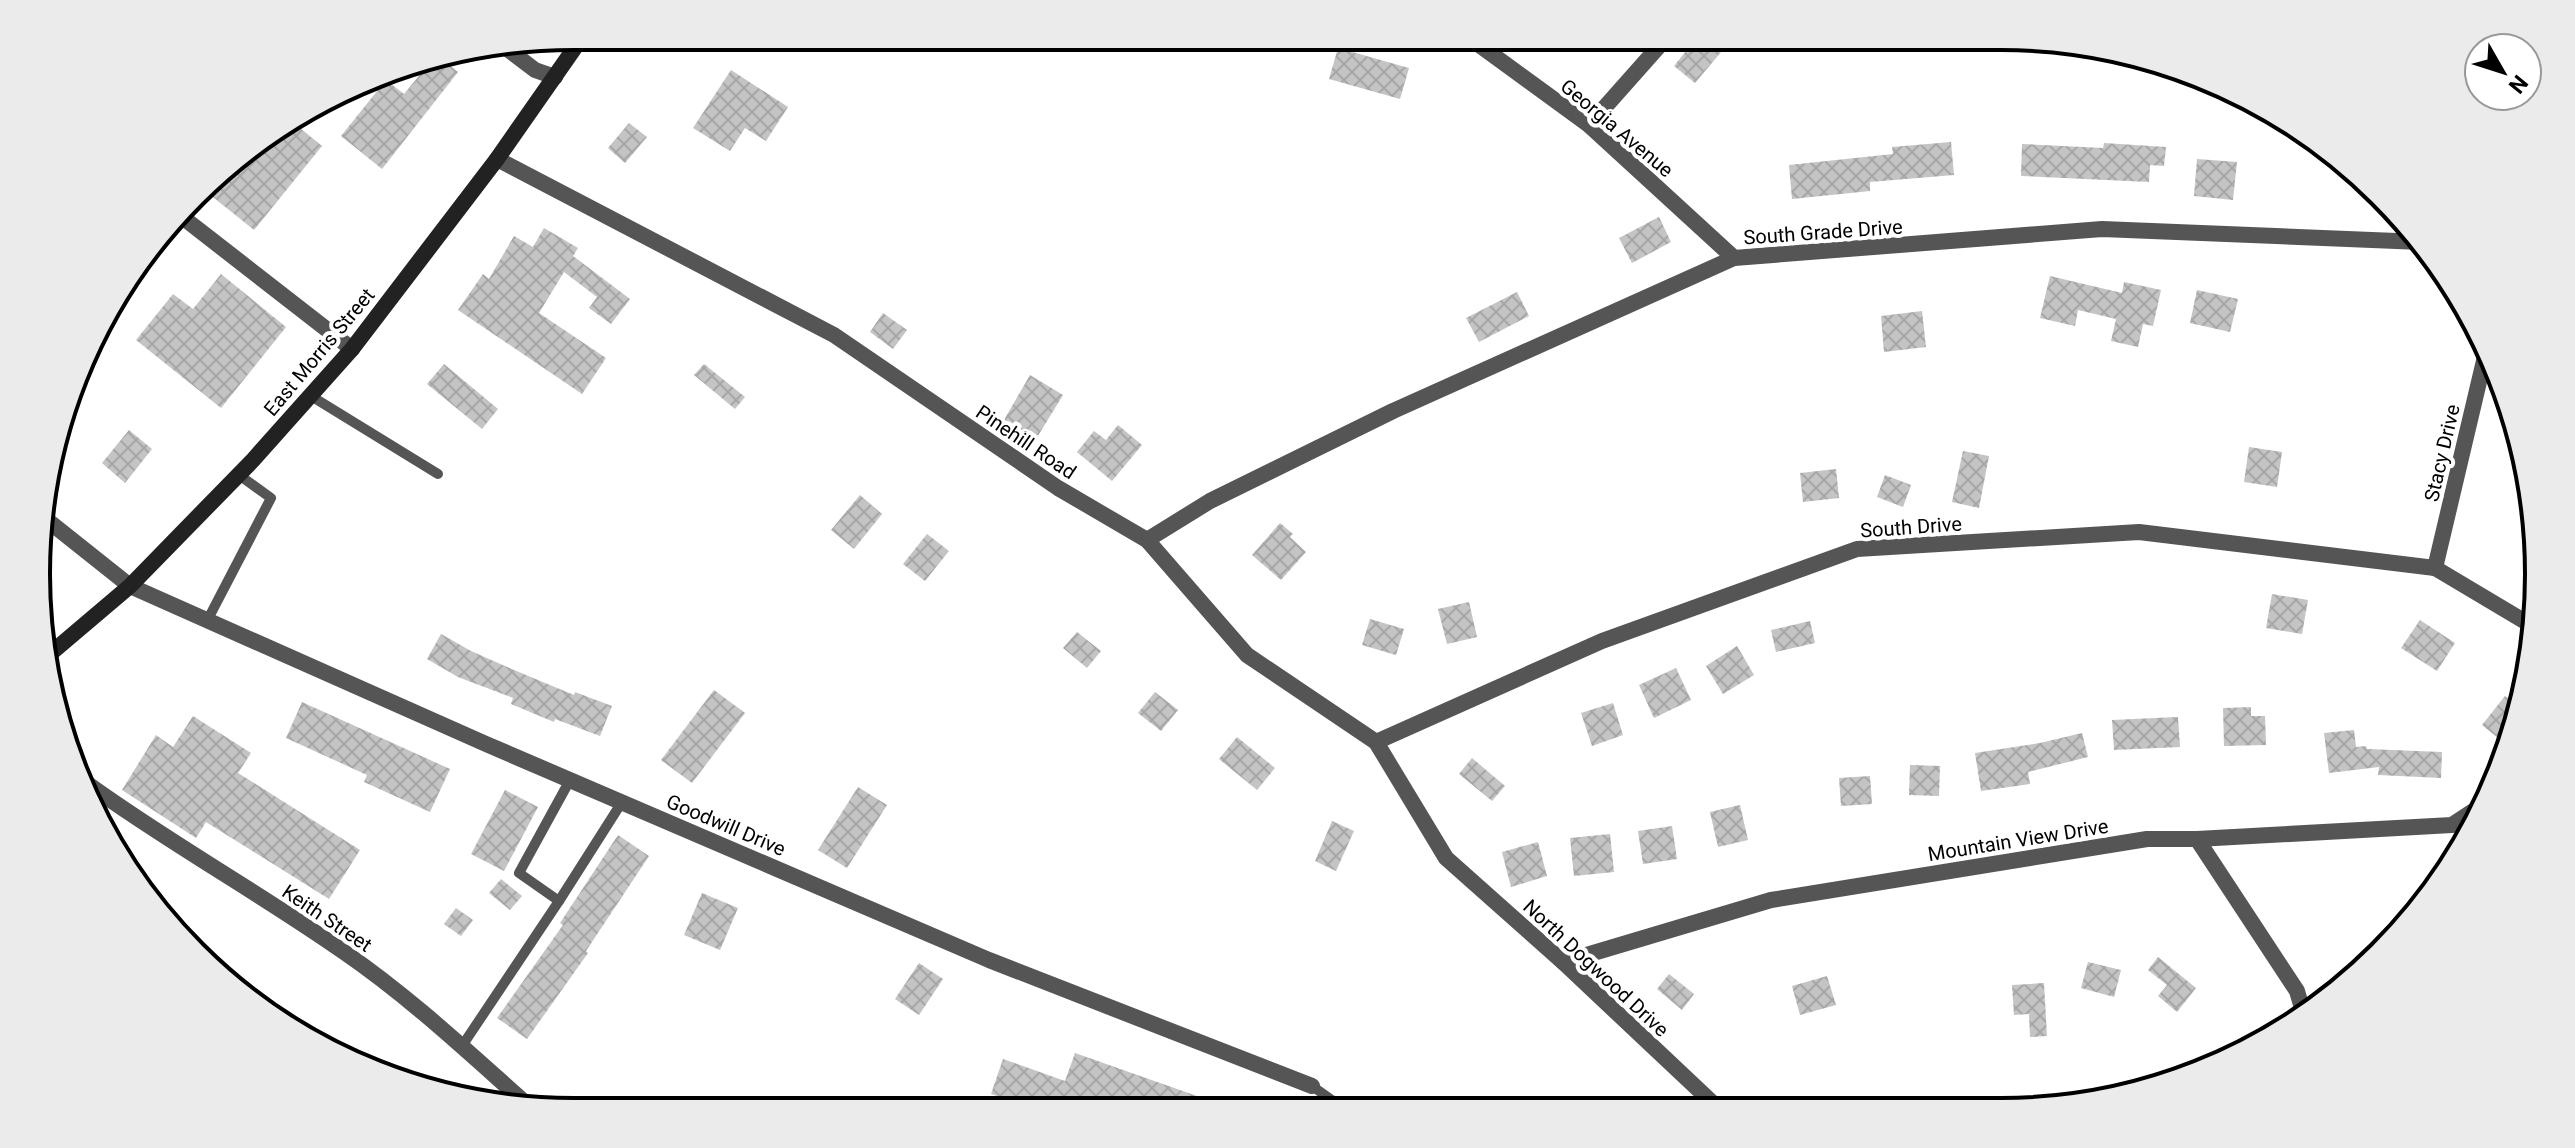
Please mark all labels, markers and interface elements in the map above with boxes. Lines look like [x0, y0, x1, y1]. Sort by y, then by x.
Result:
north arrow [2463, 32, 2543, 112]
text: N [2504, 70, 2533, 98]
street label: Georgia Avenue [1556, 74, 1678, 182]
street label: South Grade Drive [1743, 214, 1903, 250]
street label: East Morris Street [259, 283, 379, 421]
street label: Pinehill Road [971, 400, 1081, 484]
street label: Stacy Drive [2419, 402, 2465, 504]
street label: South Drive [1859, 511, 1963, 543]
street label: Goodwill Drive [663, 789, 789, 861]
street label: Mountain View Drive [1926, 814, 2110, 866]
street label: Keith Street [278, 879, 376, 957]
street label: North Dogwood Drive [1518, 894, 1674, 1042]

